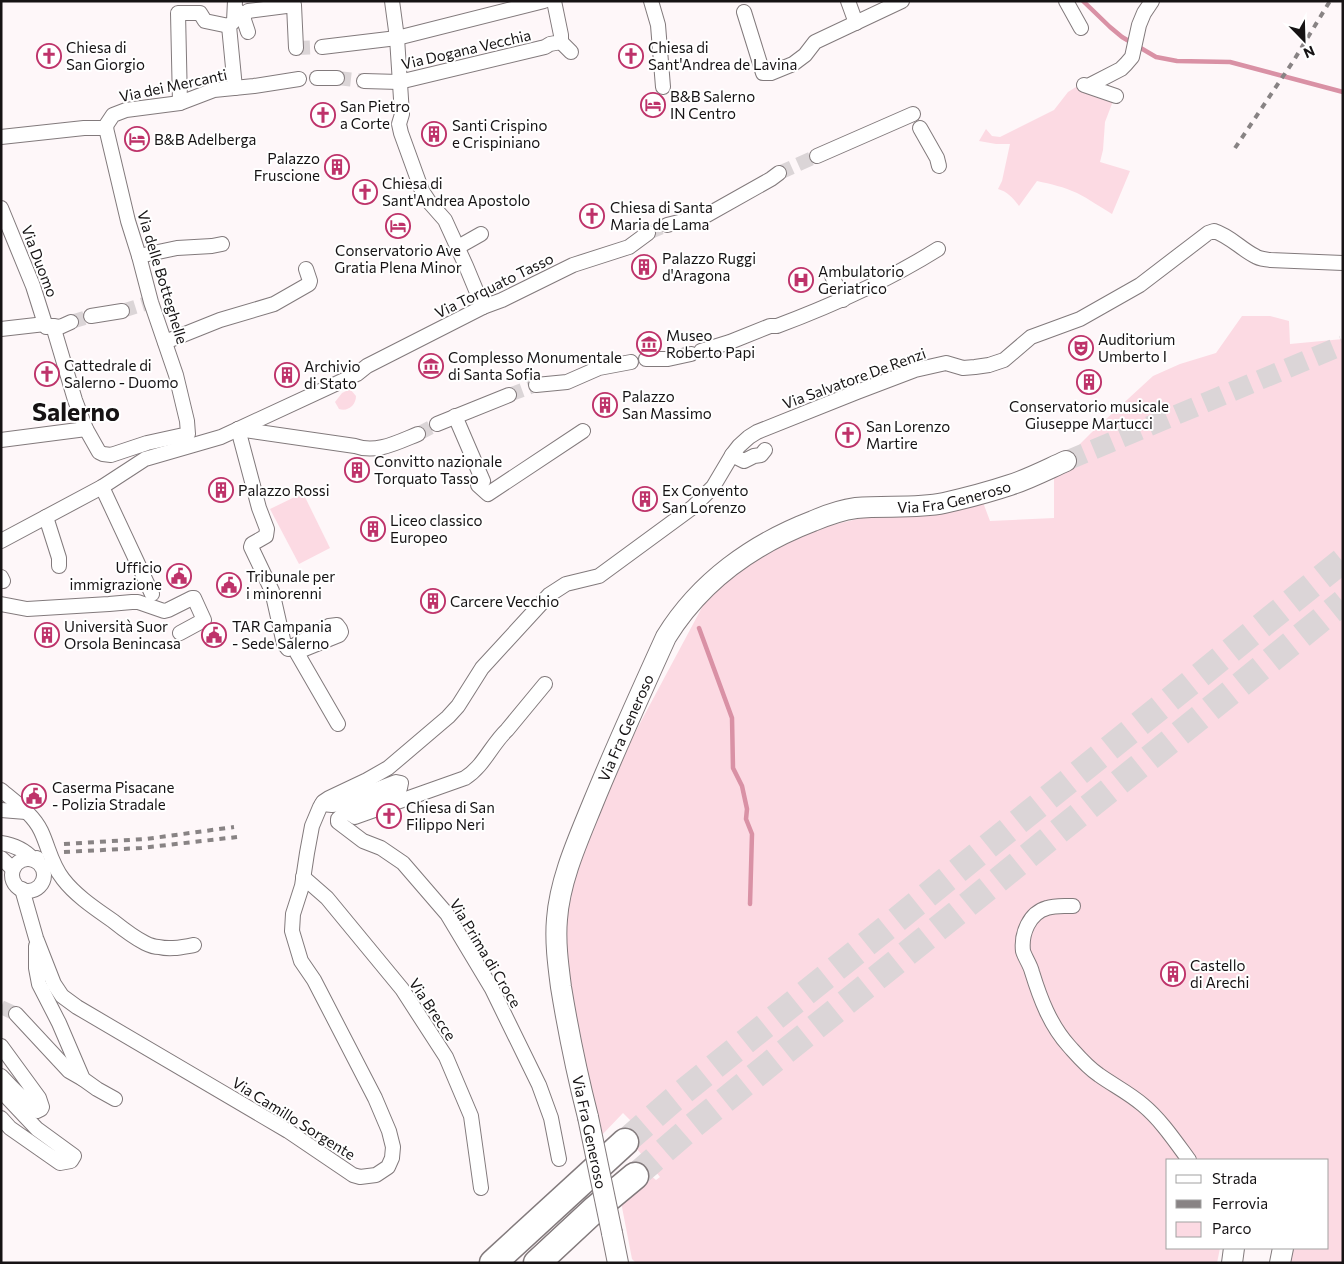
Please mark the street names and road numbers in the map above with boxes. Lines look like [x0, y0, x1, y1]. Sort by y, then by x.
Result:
street label: Via Dogana Vecchia [399, 25, 533, 73]
street label: Via dei Mercanti [117, 65, 229, 105]
street label: Via delle Botteghelle [134, 208, 192, 346]
street label: Via Duomo [18, 223, 62, 299]
street label: Via Torquato Tasso [432, 248, 556, 322]
street label: Via Salvatore De Renzi [780, 344, 928, 412]
street label: Via Fra Generoso [897, 476, 1013, 516]
street label: Via Fra Generoso [594, 671, 657, 784]
street label: Via Prima di Croce [446, 895, 526, 1011]
street label: Via Brecce [406, 975, 460, 1044]
street label: Via Camillo Sorgente [229, 1073, 359, 1163]
street label: Via Fra Generoso [569, 1074, 611, 1190]

